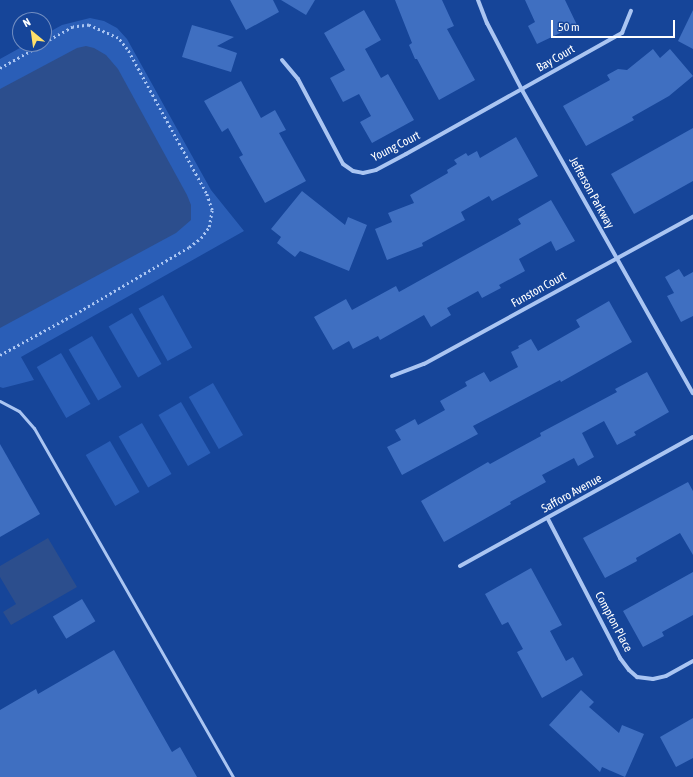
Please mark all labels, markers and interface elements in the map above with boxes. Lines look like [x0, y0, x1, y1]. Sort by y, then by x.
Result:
north arrow [12, 12, 52, 52]
scale bar [553, 12, 677, 38]
text: N [21, 16, 32, 29]
text: 50 m [558, 20, 580, 34]
street label: Bay Court [534, 42, 578, 76]
street label: Young Court [369, 129, 423, 165]
street label: Jefferson Parkway [565, 155, 617, 231]
street label: Funston Court [509, 269, 569, 311]
street label: Safforo Avenue [539, 472, 605, 516]
street label: Compton Place [591, 589, 635, 655]

